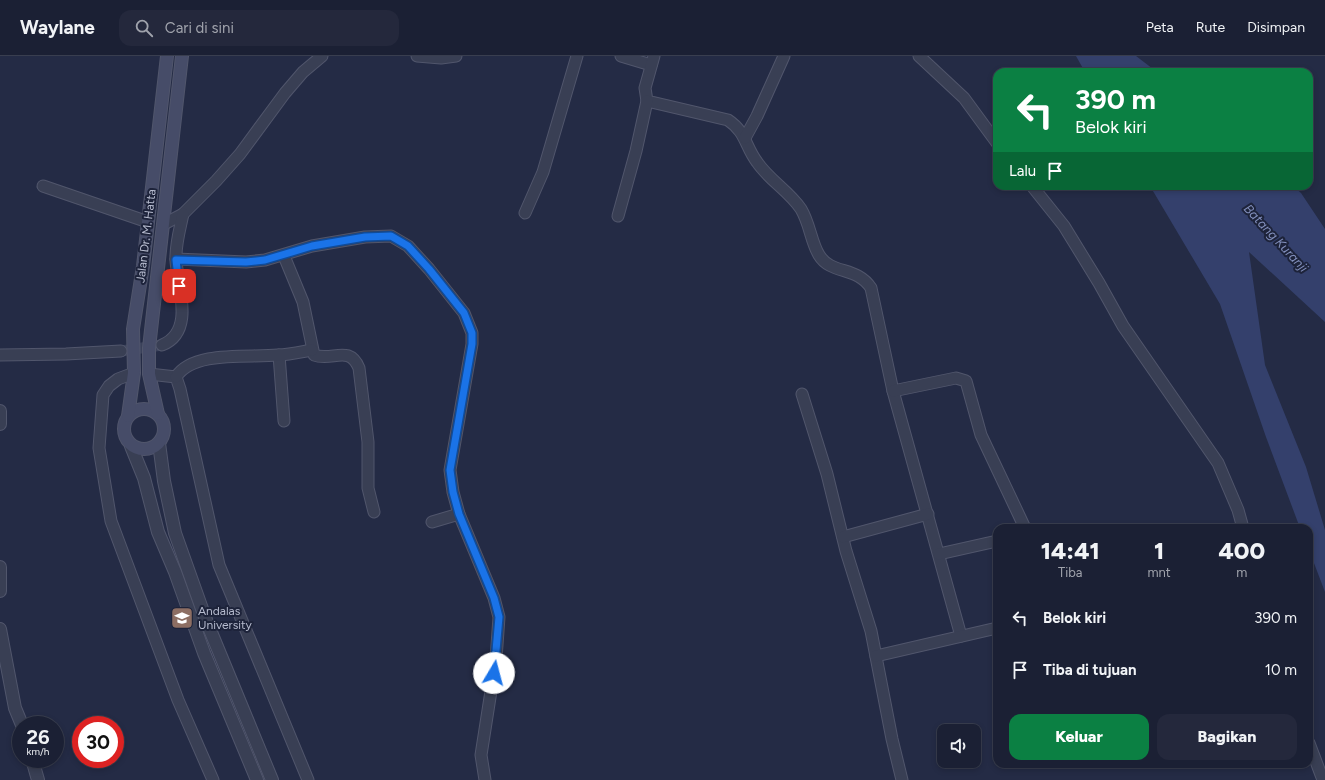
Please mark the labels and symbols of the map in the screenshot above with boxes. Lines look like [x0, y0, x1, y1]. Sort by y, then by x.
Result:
street label: Jalan Dr. M. Hatta [133, 188, 159, 284]
water label: Batang Kuranji [1241, 201, 1312, 276]
pin [162, 269, 196, 303]
place label: Andalas University [198, 604, 253, 632]
school or university icon: Andalas University [169, 605, 195, 631]
position arrow [473, 652, 515, 694]
speed limit sign: 30 [72, 716, 124, 768]

